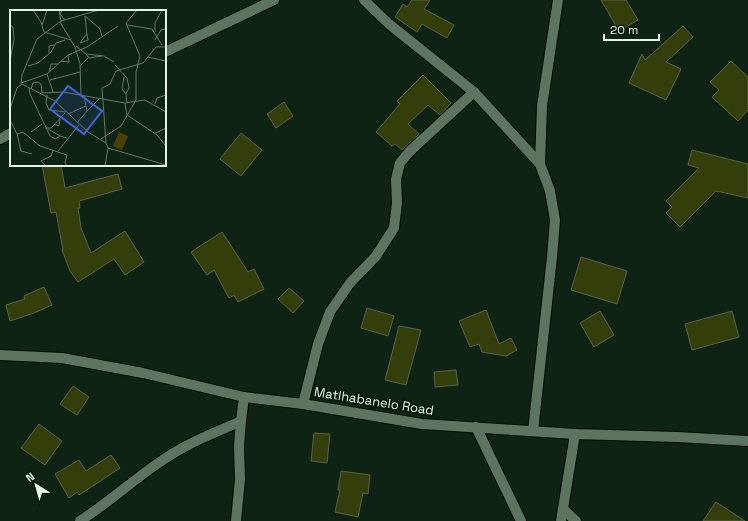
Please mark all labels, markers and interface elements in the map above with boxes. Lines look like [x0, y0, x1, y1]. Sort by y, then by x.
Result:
inset map [10, 10, 166, 166]
scale bar [604, 16, 659, 42]
text: 20 m [610, 22, 638, 38]
street label: Matlhabanelo Road [313, 383, 435, 419]
north arrow [16, 465, 56, 505]
text: N [23, 469, 37, 485]

